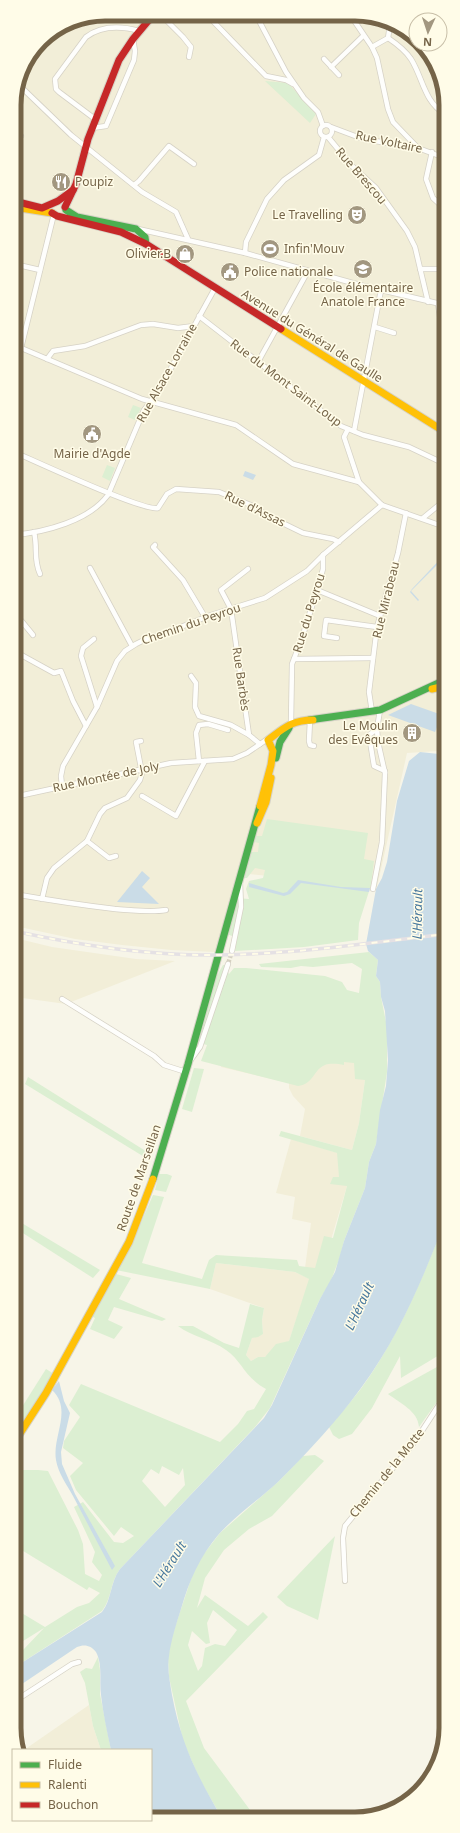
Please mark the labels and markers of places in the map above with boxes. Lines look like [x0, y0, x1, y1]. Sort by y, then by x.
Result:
restaurant icon: Poupiz [50, 171, 72, 193]
place label: Poupiz [75, 173, 113, 190]
theatre icon: Le Travelling [346, 204, 368, 226]
place label: Le Travelling [272, 206, 343, 223]
sports icon: Infin'Mouv [259, 238, 281, 260]
place label: Infin'Mouv [284, 240, 345, 257]
shop icon: Olivier.B [174, 243, 196, 265]
place label: Olivier.B [125, 245, 171, 262]
school or university icon: École élémentaire Anatole France [352, 258, 374, 280]
public building icon: Police nationale [219, 261, 241, 283]
place label: Police nationale [244, 263, 333, 280]
place label: École élémentaire Anatole France [313, 279, 413, 310]
public building icon: Mairie d'Agde [81, 423, 103, 445]
place label: Mairie d'Agde [53, 445, 131, 462]
place label: Le Moulin des Evêques [328, 717, 398, 748]
building icon: Le Moulin des Evêques [401, 722, 423, 744]

